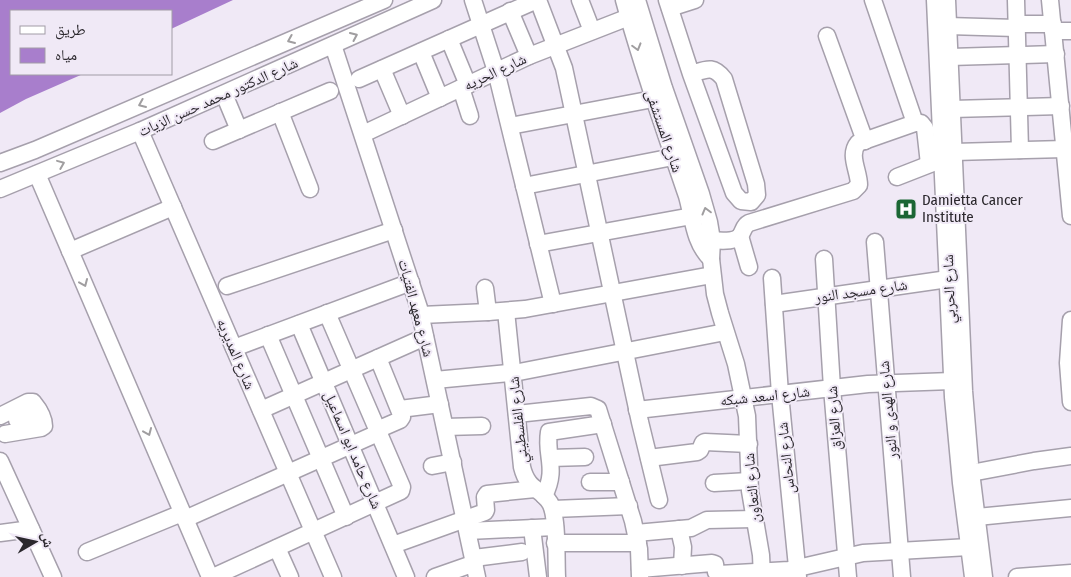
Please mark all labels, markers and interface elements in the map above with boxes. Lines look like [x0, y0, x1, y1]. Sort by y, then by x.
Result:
legend [10, 10, 172, 75]
text: طريق [55, 21, 86, 40]
one-way arrow [349, 31, 358, 42]
one-way arrow [287, 34, 296, 44]
one-way arrow [632, 42, 642, 51]
text: مياه [55, 46, 77, 64]
street label: شارع الحريه [461, 50, 530, 95]
street label: شارع الدكتور محمد حسن الزيات [135, 54, 301, 141]
street label: شارع المستشفى [640, 87, 687, 175]
one-way arrow [138, 98, 147, 109]
one-way arrow [56, 160, 65, 170]
place label: Damietta Cancer Institute [922, 191, 1023, 226]
hospital icon: Damietta Cancer Institute [894, 197, 918, 221]
one-way arrow [701, 207, 712, 216]
street label: شارع الحربي [939, 254, 962, 324]
street label: شارع معهد الفتيات [393, 257, 438, 359]
street label: شارع مسجد النور [813, 276, 909, 308]
one-way arrow [77, 278, 88, 287]
street label: شارع المديريه [212, 316, 259, 393]
street label: شارع الهدى و النور [875, 360, 902, 461]
street label: شارع الفلسطيني [504, 375, 534, 465]
street label: شارع اسعد شبكه [719, 382, 811, 411]
street label: شارع العزاق [823, 385, 846, 451]
street label: شارع حامد ابو اسماعيل [319, 388, 386, 512]
street label: شارع النحاس [773, 421, 800, 495]
one-way arrow [141, 427, 152, 436]
street label: شارع التعاون [740, 452, 765, 524]
north arrow [10, 517, 60, 567]
text: ش [38, 531, 57, 549]

